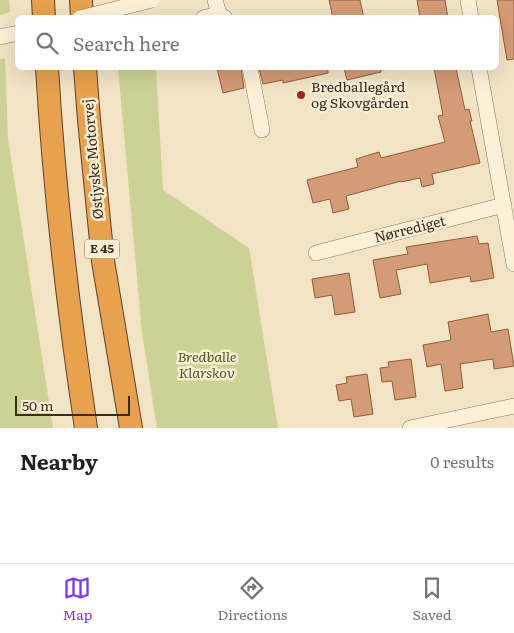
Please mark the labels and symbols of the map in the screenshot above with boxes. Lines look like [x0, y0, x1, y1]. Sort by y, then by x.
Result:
place label: Bredballegård og Skovgården [311, 76, 409, 112]
marker: Bredballegård og Skovgården [295, 89, 307, 101]
street label: Østjyske Motorvej [77, 98, 107, 220]
street label: Nørrediget [372, 209, 448, 247]
road number: E 45 [84, 240, 120, 258]
park label: Bredballe Klarskov [178, 346, 237, 382]
scale bar [15, 393, 130, 416]

